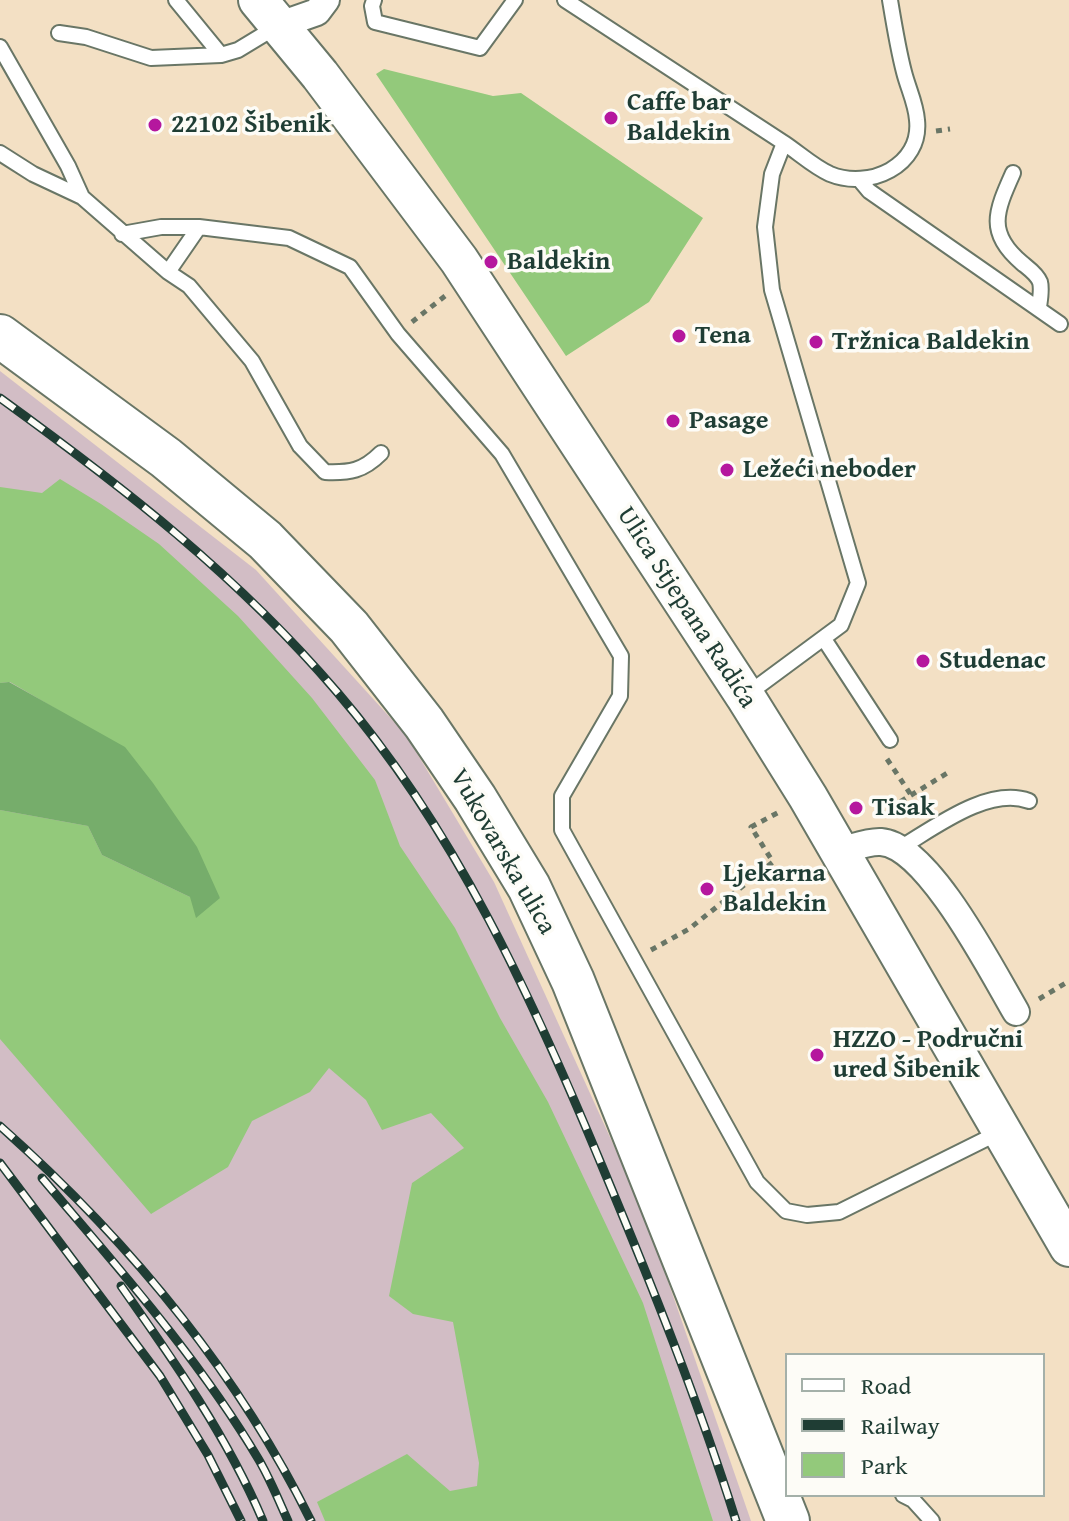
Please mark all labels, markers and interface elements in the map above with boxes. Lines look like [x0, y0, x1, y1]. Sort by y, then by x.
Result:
place label: Caffe bar Baldekin [627, 87, 731, 148]
place label: 22102 Šibenik [171, 109, 331, 141]
marker: Caffe bar Baldekin [602, 109, 620, 127]
marker: 22102 Šibenik [146, 116, 164, 134]
place label: Baldekin [507, 246, 610, 278]
marker: Baldekin [482, 253, 500, 271]
place label: Tena [695, 320, 751, 352]
place label: Tržnica Baldekin [832, 326, 1030, 358]
marker: Tena [670, 327, 688, 345]
marker: Tržnica Baldekin [807, 333, 825, 351]
place label: Pasage [689, 405, 768, 437]
marker: Pasage [664, 412, 682, 430]
place label: Ležeći neboder [743, 454, 916, 486]
marker: Ležeći neboder [718, 461, 736, 479]
street label: Ulica Stjepana Radića [609, 502, 763, 714]
place label: Studenac [939, 645, 1046, 677]
marker: Studenac [914, 652, 932, 670]
street label: Vukovarska ulica [442, 764, 562, 940]
place label: Tisak [872, 792, 935, 824]
marker: Tisak [847, 799, 865, 817]
place label: Ljekarna Baldekin [723, 858, 826, 920]
marker: Ljekarna Baldekin [698, 880, 716, 898]
place label: HZZO - Područni ured Šibenik [833, 1024, 1023, 1086]
marker: HZZO - Područni ured Šibenik [808, 1046, 826, 1064]
legend [785, 1353, 1045, 1497]
text: Road [861, 1368, 911, 1403]
text: Railway [861, 1408, 940, 1443]
text: Park [861, 1448, 907, 1483]

